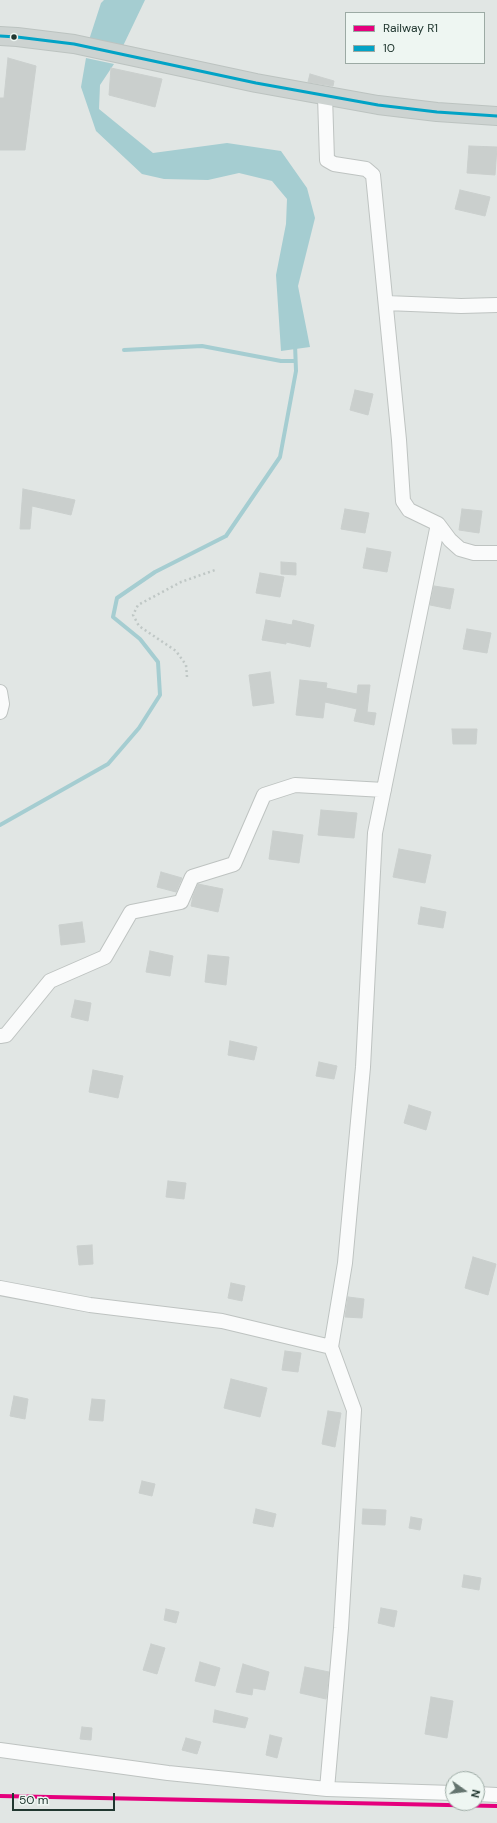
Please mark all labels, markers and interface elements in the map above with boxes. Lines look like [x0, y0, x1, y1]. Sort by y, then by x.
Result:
legend [345, 12, 485, 64]
text: Railway R1 [383, 20, 438, 36]
unlabelled marker [9, 32, 19, 42]
text: 10 [383, 40, 395, 56]
north arrow [445, 1771, 485, 1811]
scale bar [14, 1785, 117, 1811]
text: N [468, 1788, 483, 1799]
text: 50 m [19, 1792, 48, 1808]

